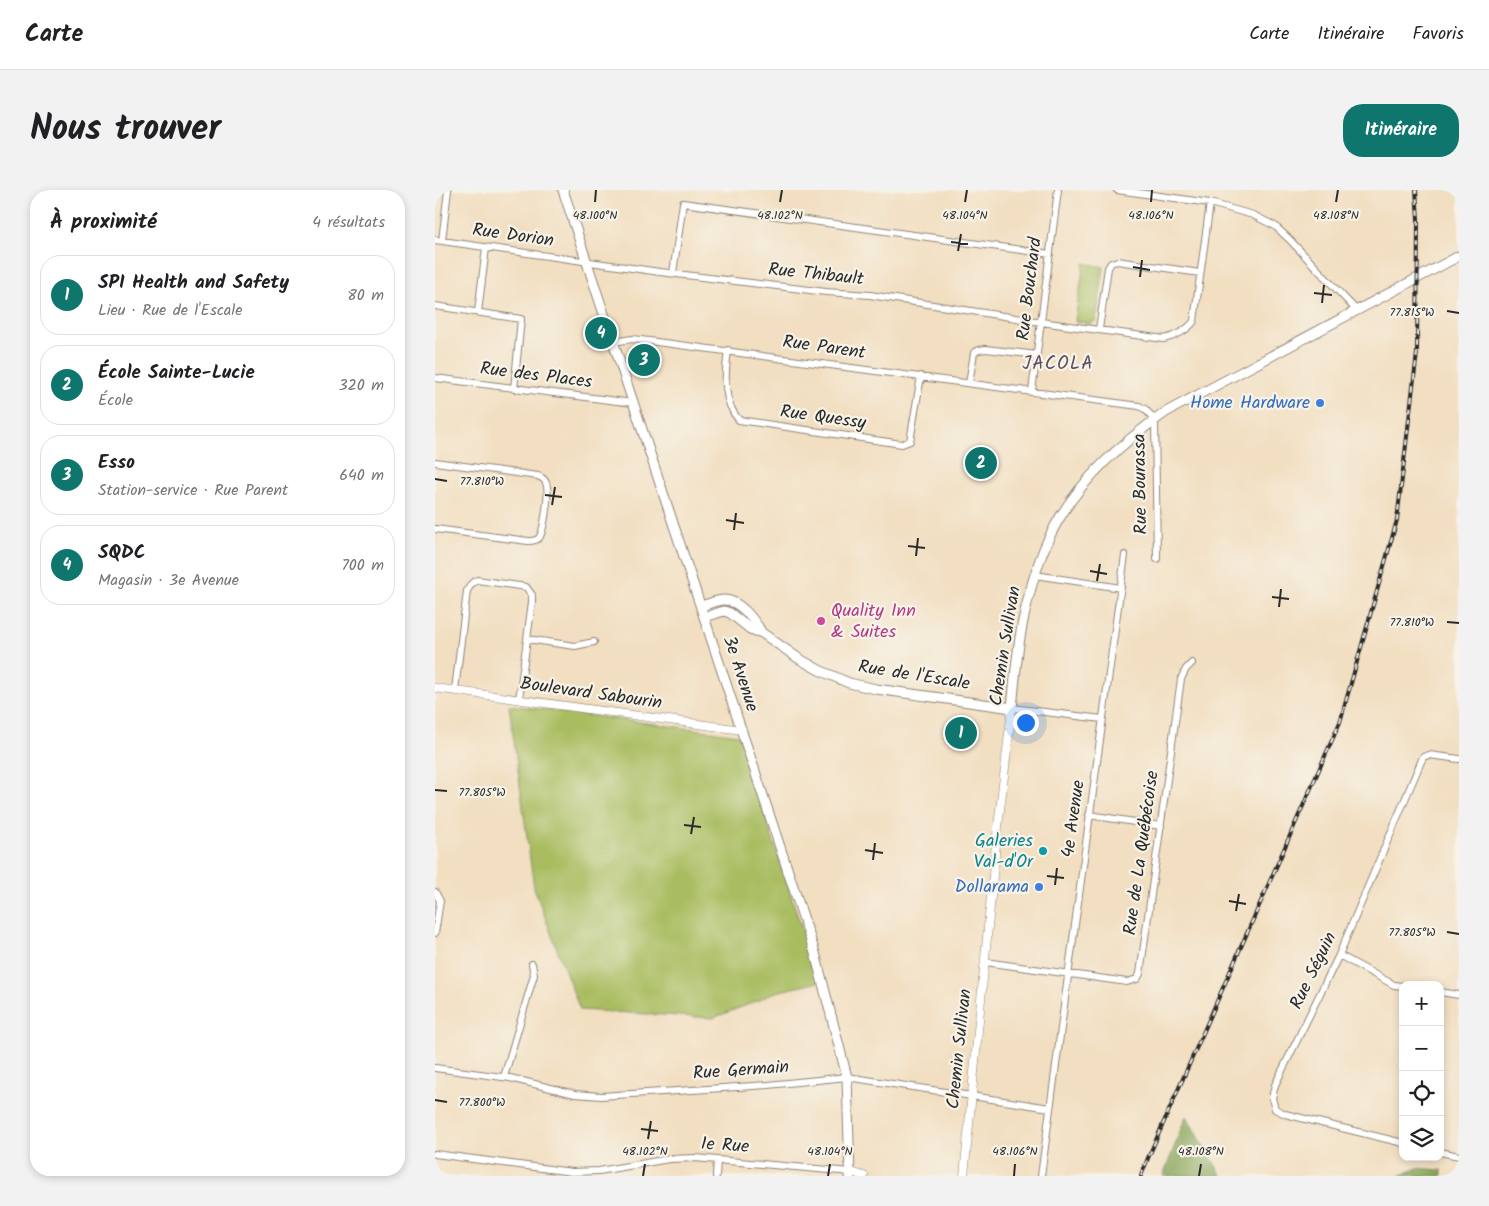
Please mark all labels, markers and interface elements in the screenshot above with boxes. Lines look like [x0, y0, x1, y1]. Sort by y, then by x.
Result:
text: Carte [25, 15, 83, 54]
text: Carte [1249, 20, 1289, 49]
text: Itinéraire [1317, 20, 1384, 49]
text: Favoris [1412, 20, 1464, 49]
text: Nous trouver [30, 102, 221, 158]
button: Itinéraire [1343, 104, 1459, 157]
text: À proximité [50, 206, 157, 239]
text: 48.100°N [573, 206, 617, 225]
text: 48.102°N [757, 206, 803, 225]
text: 48.104°N [942, 206, 988, 225]
text: 48.106°N [1128, 206, 1174, 225]
text: 48.108°N [1313, 206, 1359, 225]
text: 4 résultats [312, 210, 385, 235]
street label: Rue Dorion [470, 216, 556, 256]
street label: Rue Bouchard [1009, 235, 1051, 342]
street label: Rue Thibault [767, 256, 866, 295]
text: SPI Health and Safety [98, 268, 289, 298]
text: 1 [65, 283, 69, 308]
text: 80 m [347, 283, 384, 308]
text: Lieu · Rue de l'Escale [98, 298, 242, 323]
text: 77.815°W [1390, 303, 1434, 322]
pin: 4 [585, 314, 617, 352]
street label: Rue Parent [781, 328, 868, 368]
pin: 3 [628, 341, 660, 379]
district label: JACOLA [1022, 349, 1094, 379]
street label: Rue des Places [478, 355, 594, 397]
text: École Sainte-Lucie [98, 358, 255, 388]
text: 2 [62, 373, 72, 398]
text: 320 m [338, 373, 384, 398]
text: École [98, 388, 133, 413]
place label: Home Hardware [1190, 389, 1310, 418]
marker: Home Hardware [1314, 397, 1326, 409]
street label: Rue Quessy [778, 398, 868, 438]
street label: Rue Bourassa [1126, 433, 1156, 535]
pin: 2 [965, 444, 997, 482]
text: Esso [98, 448, 135, 478]
text: 3 [63, 463, 71, 488]
text: 640 m [339, 463, 384, 488]
text: 77.810°W [460, 472, 504, 491]
text: Station-service · Rue Parent [98, 478, 288, 503]
text: SQDC [98, 538, 145, 568]
text: 4 [63, 553, 71, 578]
text: 700 m [341, 553, 384, 578]
text: Magasin · 3e Avenue [98, 568, 239, 593]
street label: Chemin Sullivan [982, 584, 1030, 708]
place label: Quality Inn & Suites [831, 597, 916, 647]
text: 77.810°W [1390, 613, 1434, 632]
marker: Quality Inn & Suites [815, 615, 827, 627]
street label: 3e Avenue [714, 632, 766, 716]
street label: Rue de l'Escale [856, 653, 972, 699]
street label: Boulevard Sabourin [518, 670, 664, 718]
your location [1013, 710, 1039, 736]
pin: 1 [945, 714, 977, 752]
street label: Rue de La Québécoise [1116, 769, 1168, 937]
street label: 4e Avenue [1054, 778, 1094, 860]
text: 77.805°W [458, 783, 506, 802]
place label: Galeries Val-d'Or [974, 827, 1034, 877]
marker: Galeries Val-d'Or [1037, 845, 1049, 857]
place label: Dollarama [955, 873, 1029, 902]
marker: Dollarama [1033, 881, 1045, 893]
text: 77.805°W [1388, 923, 1436, 942]
street label: Rue Séguin [1283, 927, 1345, 1015]
map controls [1399, 981, 1444, 1161]
button: + [1399, 981, 1444, 1026]
street label: Chemin Sullivan [939, 987, 981, 1111]
button: − [1399, 1026, 1444, 1071]
street label: Rue Germain [692, 1053, 790, 1089]
button: locate [1399, 1071, 1444, 1116]
text: 77.800°W [459, 1093, 505, 1112]
button: layers [1399, 1116, 1444, 1161]
street label: 1e Rue [700, 1130, 750, 1162]
text: 48.102°N [622, 1142, 668, 1161]
text: 48.104°N [807, 1142, 853, 1161]
text: 48.106°N [992, 1142, 1038, 1161]
text: 48.108°N [1178, 1142, 1224, 1161]

